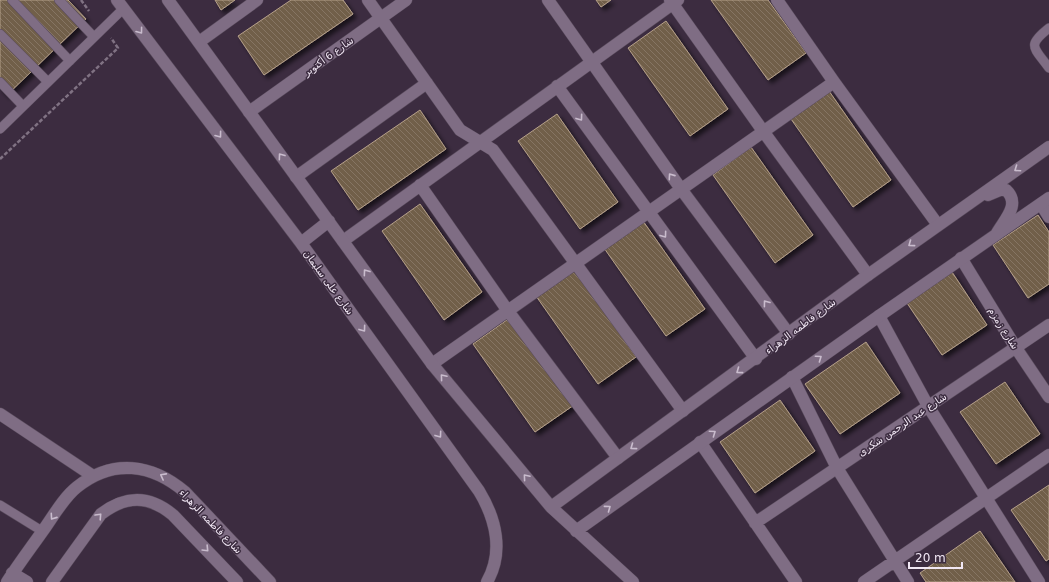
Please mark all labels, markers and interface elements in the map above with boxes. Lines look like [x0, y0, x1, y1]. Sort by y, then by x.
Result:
one-way arrow [136, 27, 143, 34]
street label: شارع 6 أكتوبر [300, 34, 356, 80]
one-way arrow [575, 114, 583, 121]
one-way arrow [214, 130, 221, 137]
one-way arrow [279, 153, 286, 160]
one-way arrow [1014, 164, 1021, 172]
one-way arrow [668, 173, 676, 180]
one-way arrow [659, 230, 666, 237]
one-way arrow [908, 240, 915, 247]
street label: شارع على سليمان [301, 248, 356, 317]
one-way arrow [364, 270, 371, 277]
street label: شارع فاطمه الزهراء [763, 296, 838, 357]
one-way arrow [763, 300, 770, 307]
street label: شارع زمزم [986, 305, 1021, 352]
one-way arrow [358, 325, 365, 332]
one-way arrow [815, 356, 822, 363]
one-way arrow [736, 366, 743, 373]
one-way arrow [441, 374, 448, 382]
street label: شارع عبد الرحمن شكرى [856, 391, 949, 459]
one-way arrow [434, 431, 442, 438]
one-way arrow [709, 431, 716, 438]
one-way arrow [631, 442, 638, 449]
one-way arrow [159, 474, 167, 481]
one-way arrow [524, 474, 531, 482]
street label: شارع فاطمه الزهراء [176, 487, 244, 556]
one-way arrow [603, 506, 610, 513]
one-way arrow [51, 512, 58, 519]
one-way arrow [95, 514, 102, 521]
one-way arrow [201, 544, 209, 552]
scale bar [909, 544, 962, 570]
text: 20 m [915, 551, 946, 565]

